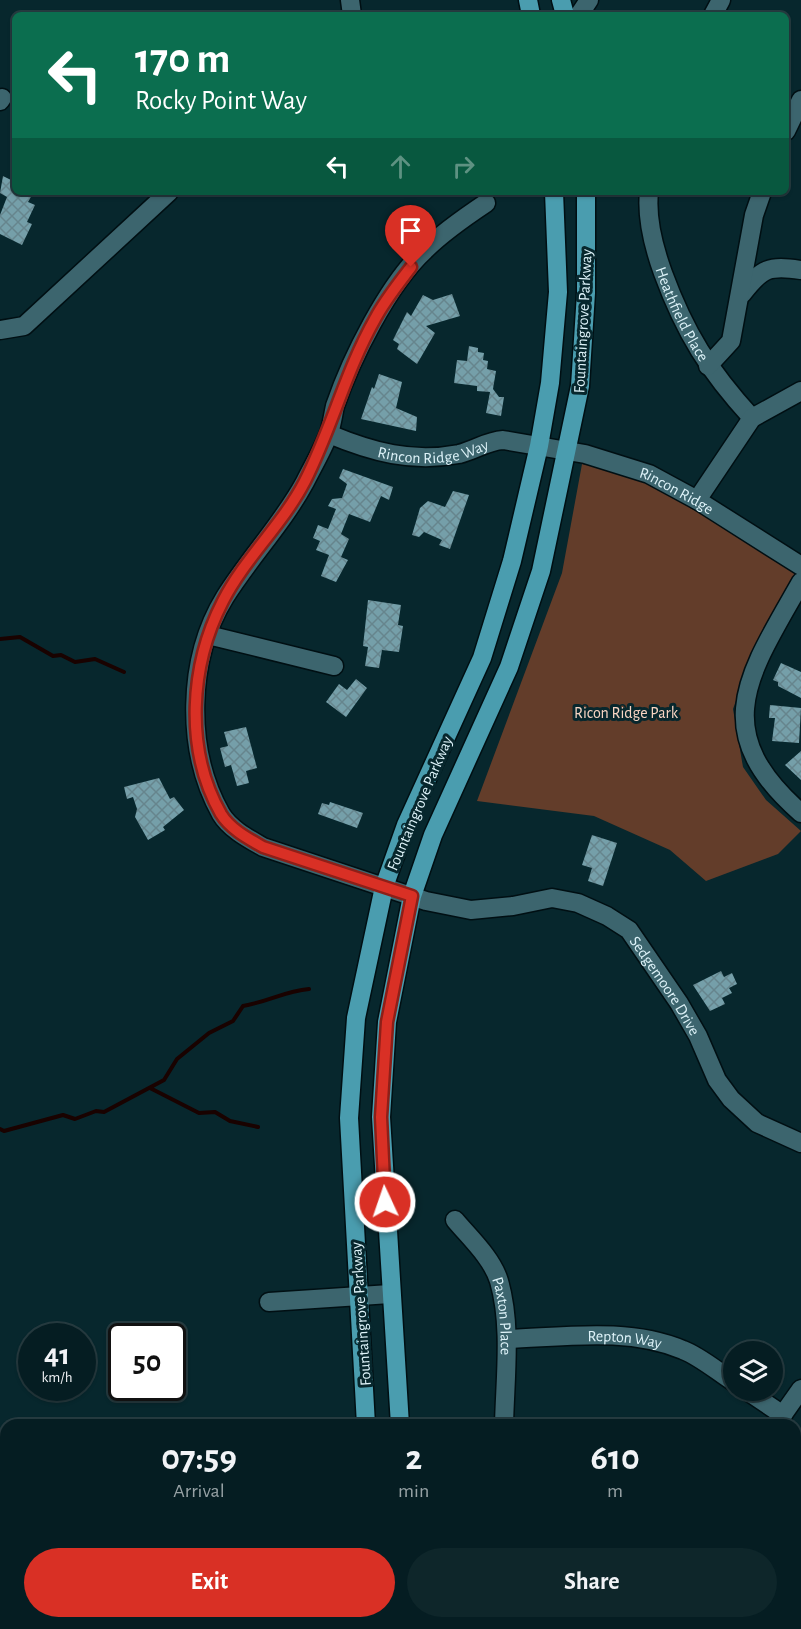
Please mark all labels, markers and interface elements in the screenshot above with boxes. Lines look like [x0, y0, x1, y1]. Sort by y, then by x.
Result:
icon: left [36, 36, 114, 114]
text: 170 m [135, 38, 230, 80]
text: Rocky Point Way [135, 87, 307, 114]
icon: left [321, 150, 354, 183]
icon: ahead [384, 150, 417, 183]
icon: right [447, 150, 480, 183]
pin [385, 205, 436, 267]
icon: arrive [394, 214, 427, 247]
street label: Fountaingrove Parkway [571, 248, 596, 394]
street label: Heathfield Place [652, 265, 711, 364]
street label: Rincon Ridge Way [376, 437, 491, 466]
street label: Rincon Ridge [638, 465, 716, 517]
park label: Ricon Ridge Park [574, 705, 679, 721]
street label: Fountaingrove Parkway [384, 734, 456, 873]
street label: Sedgemoore Drive [627, 933, 703, 1038]
position arrow [353, 1170, 417, 1234]
street label: Fountaingrove Parkway [348, 1241, 375, 1387]
street label: Paxton Place [489, 1275, 514, 1355]
speed limit sign: 50 [108, 1323, 186, 1401]
street label: Repton Way [587, 1328, 664, 1352]
text: 41 [44, 1340, 70, 1370]
map controls [723, 1341, 783, 1401]
button: layers [723, 1341, 783, 1401]
text: km/h [42, 1370, 72, 1385]
text: 07:59 [161, 1440, 237, 1476]
text: 2 [405, 1440, 422, 1476]
text: 610 [591, 1440, 640, 1476]
text: Arrival [173, 1481, 225, 1501]
text: min [398, 1481, 429, 1501]
text: m [607, 1481, 623, 1501]
button: Exit [24, 1548, 395, 1617]
button: Share [407, 1548, 777, 1617]

